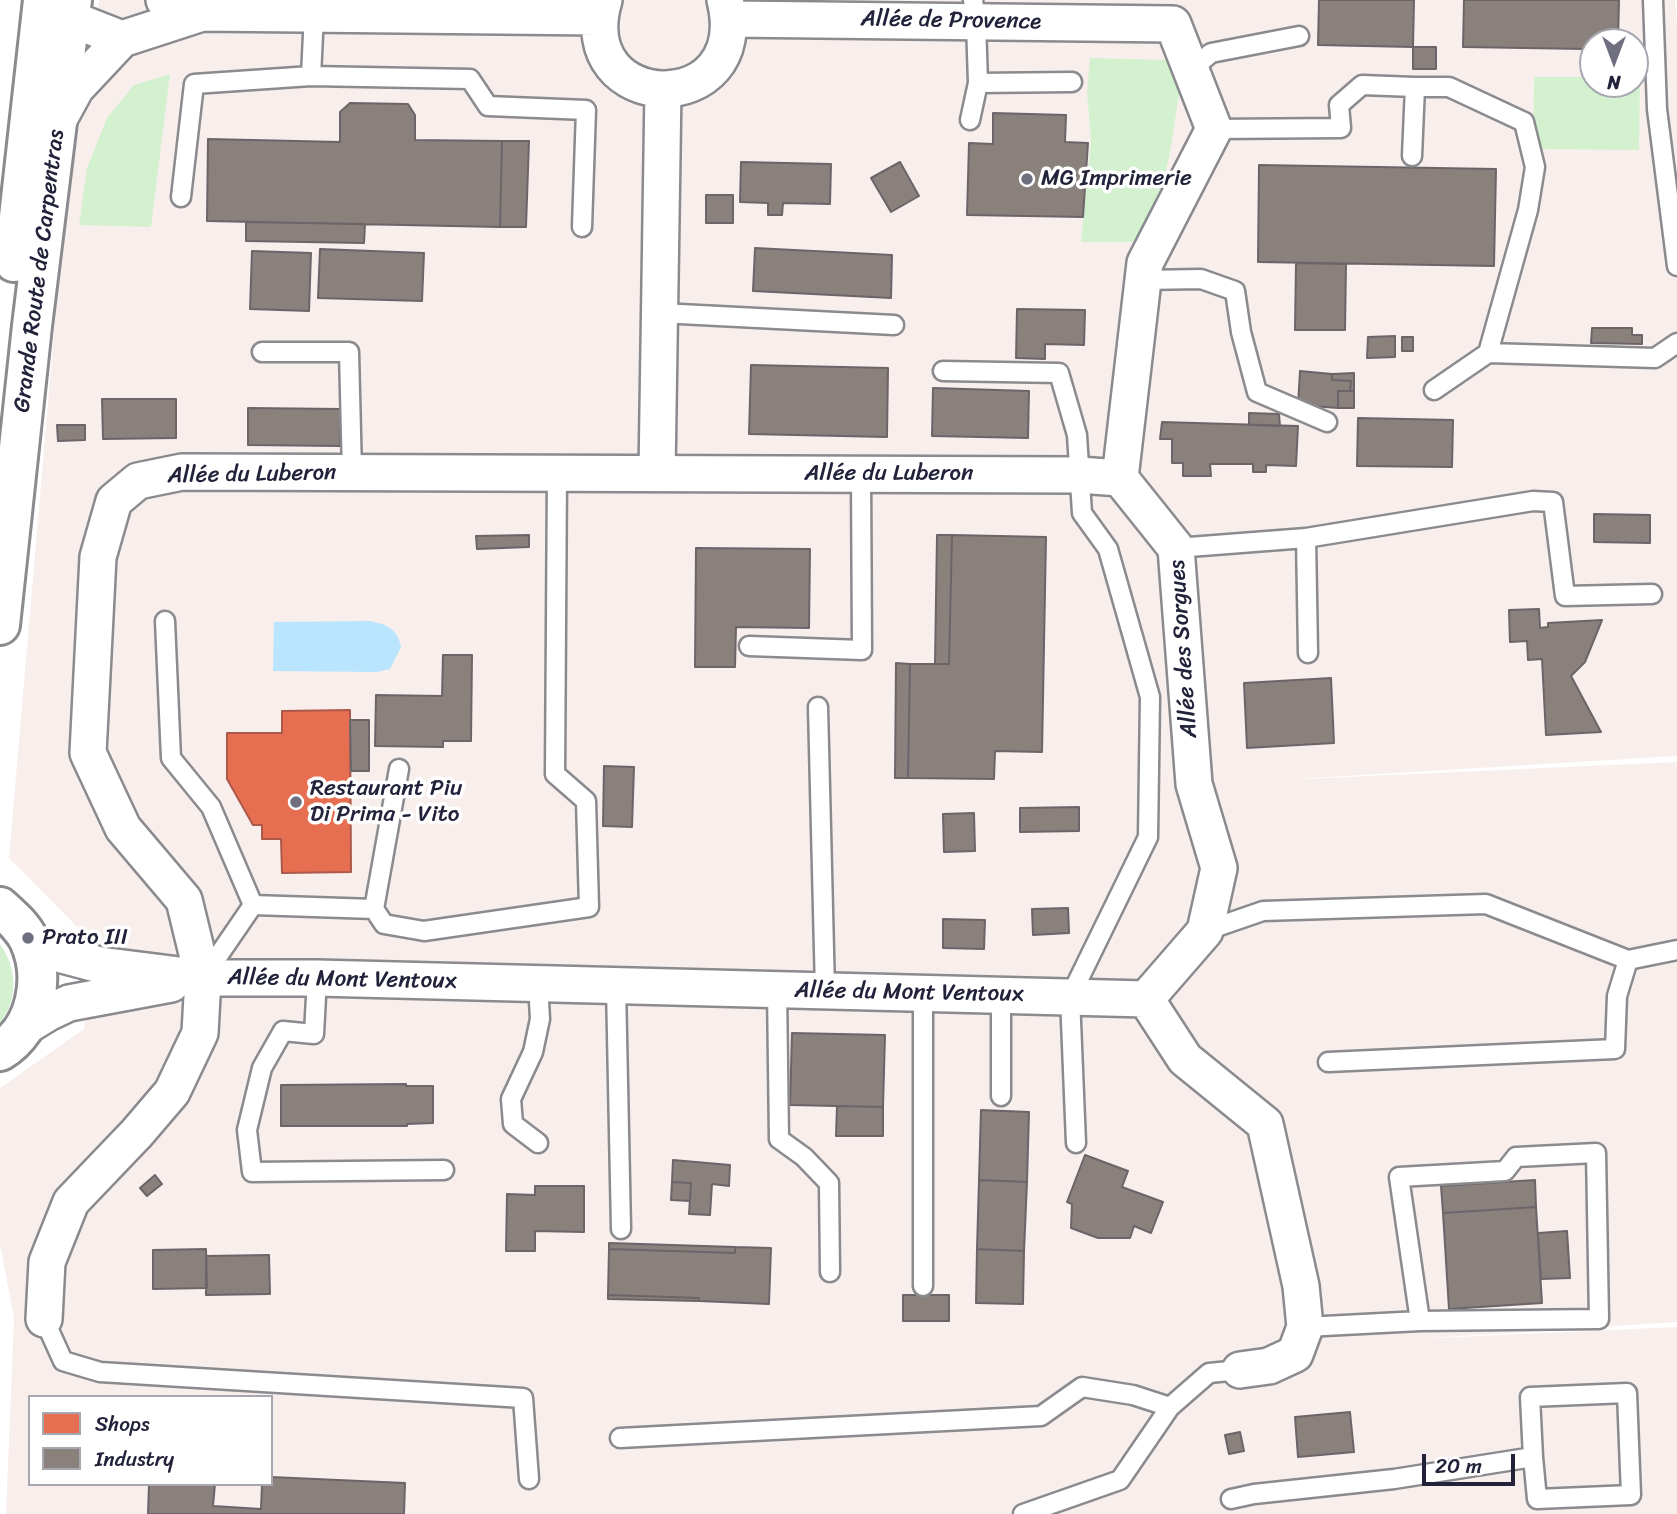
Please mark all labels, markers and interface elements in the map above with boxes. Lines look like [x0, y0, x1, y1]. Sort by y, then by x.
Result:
street label: Allée de Provence [861, 6, 1041, 36]
north arrow [1579, 28, 1649, 98]
text: N [1607, 66, 1621, 99]
street label: Grande Route de Carpentras [9, 128, 71, 414]
place label: MG Imprimerie [1041, 165, 1192, 193]
marker: MG Imprimerie [1019, 171, 1035, 187]
street label: Allée du Luberon [167, 460, 337, 490]
street label: Allée du Luberon [805, 460, 973, 488]
street label: Allée des Sorgues [1164, 559, 1204, 739]
place label: Restaurant Piu Di Prima - Vito [310, 775, 462, 829]
marker: Restaurant Piu Di Prima - Vito [288, 794, 304, 810]
place label: Prato III [42, 924, 128, 952]
marker: Prato III [20, 930, 36, 946]
street label: Allée du Mont Ventoux [227, 964, 457, 996]
street label: Allée du Mont Ventoux [794, 977, 1024, 1009]
legend [28, 1395, 273, 1486]
text: Shops [95, 1405, 150, 1443]
text: Industry [95, 1440, 174, 1478]
scale bar [1425, 1440, 1518, 1484]
text: 20 m [1435, 1447, 1482, 1485]

